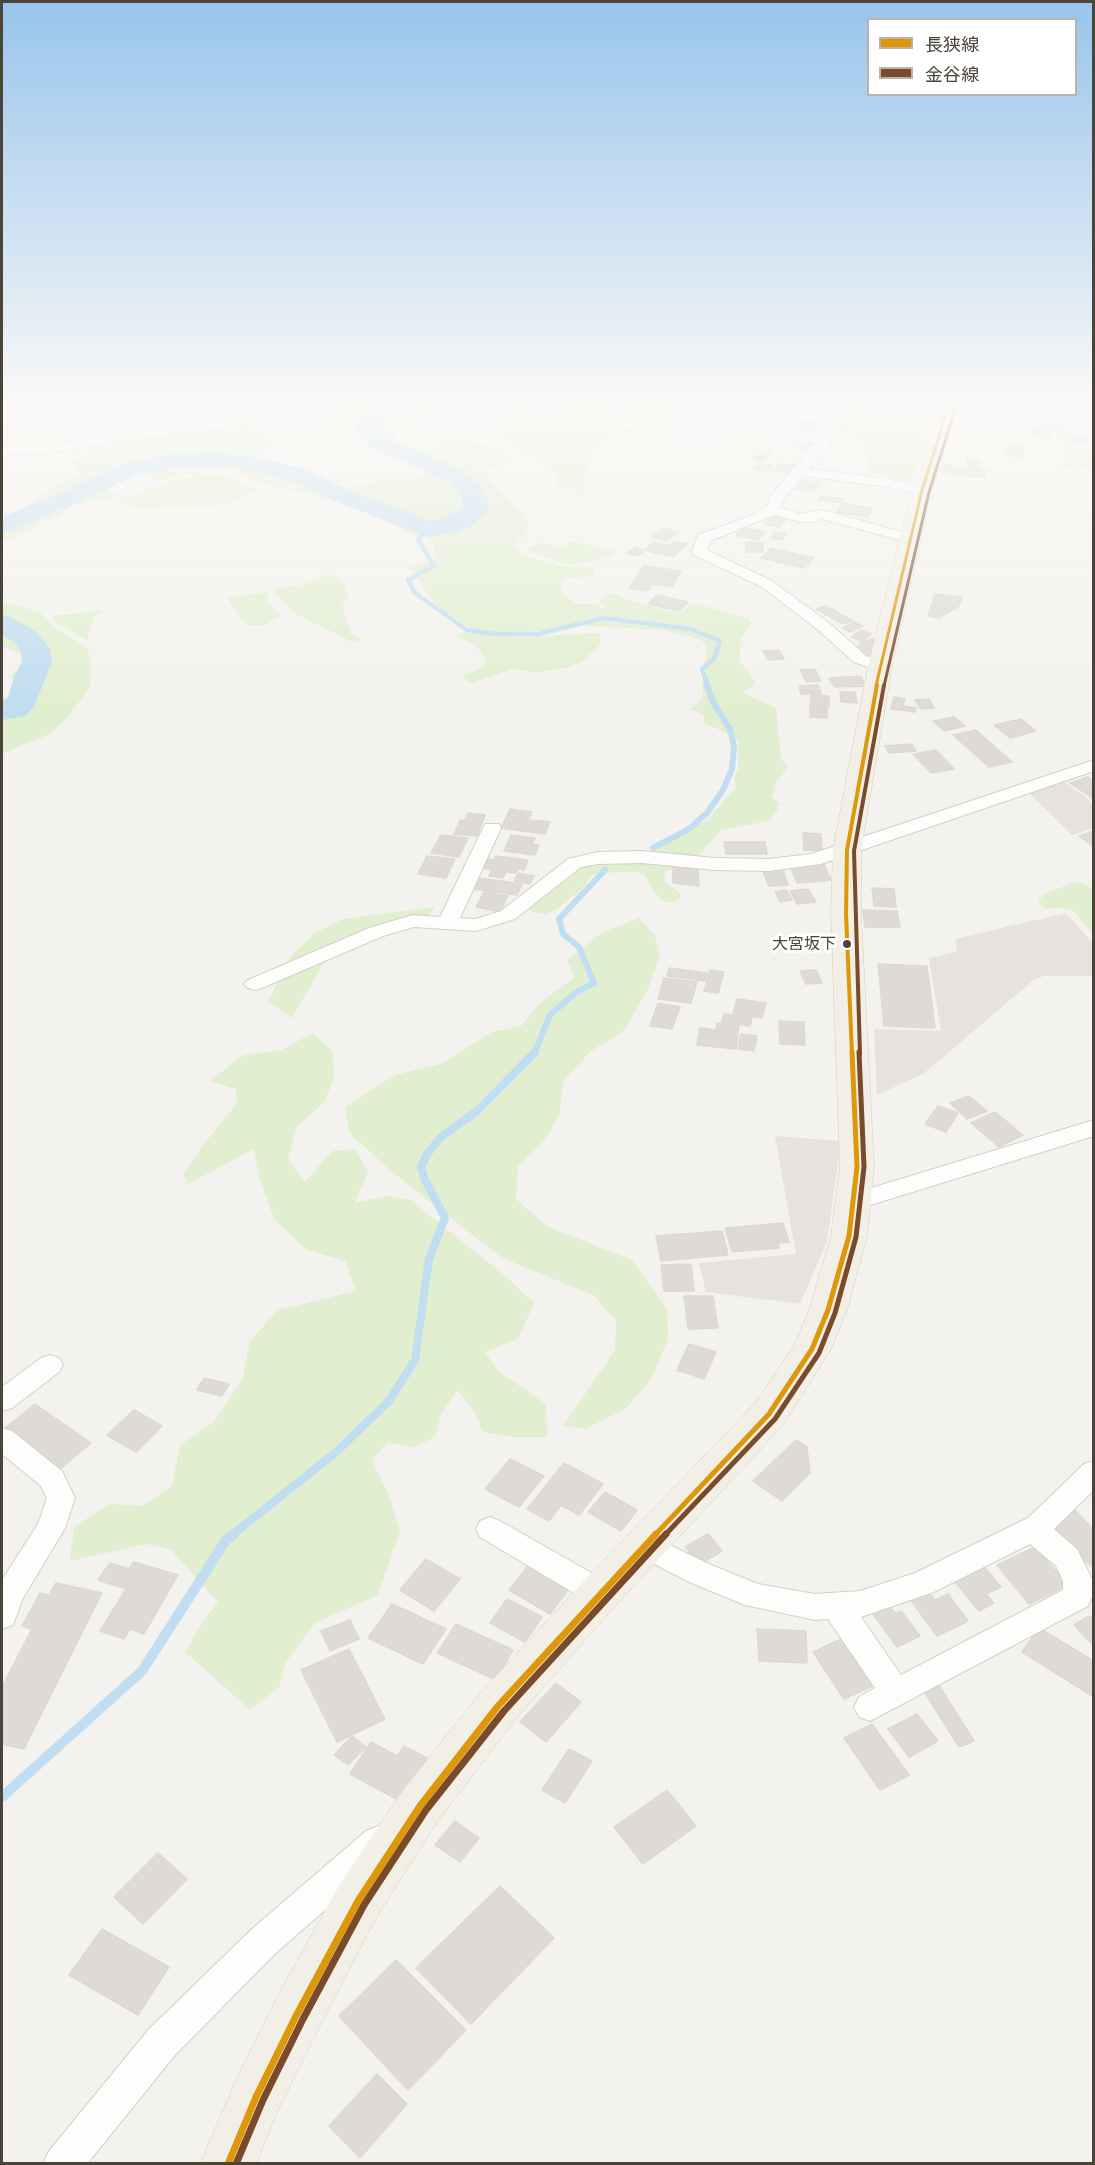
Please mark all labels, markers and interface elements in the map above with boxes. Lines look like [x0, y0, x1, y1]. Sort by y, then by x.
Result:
legend [867, 18, 1077, 96]
text: 長狭線 [925, 33, 979, 55]
text: 金谷線 [925, 63, 979, 85]
place label: 大宮坂下 [772, 934, 836, 954]
marker: 大宮坂下 [841, 938, 853, 950]

